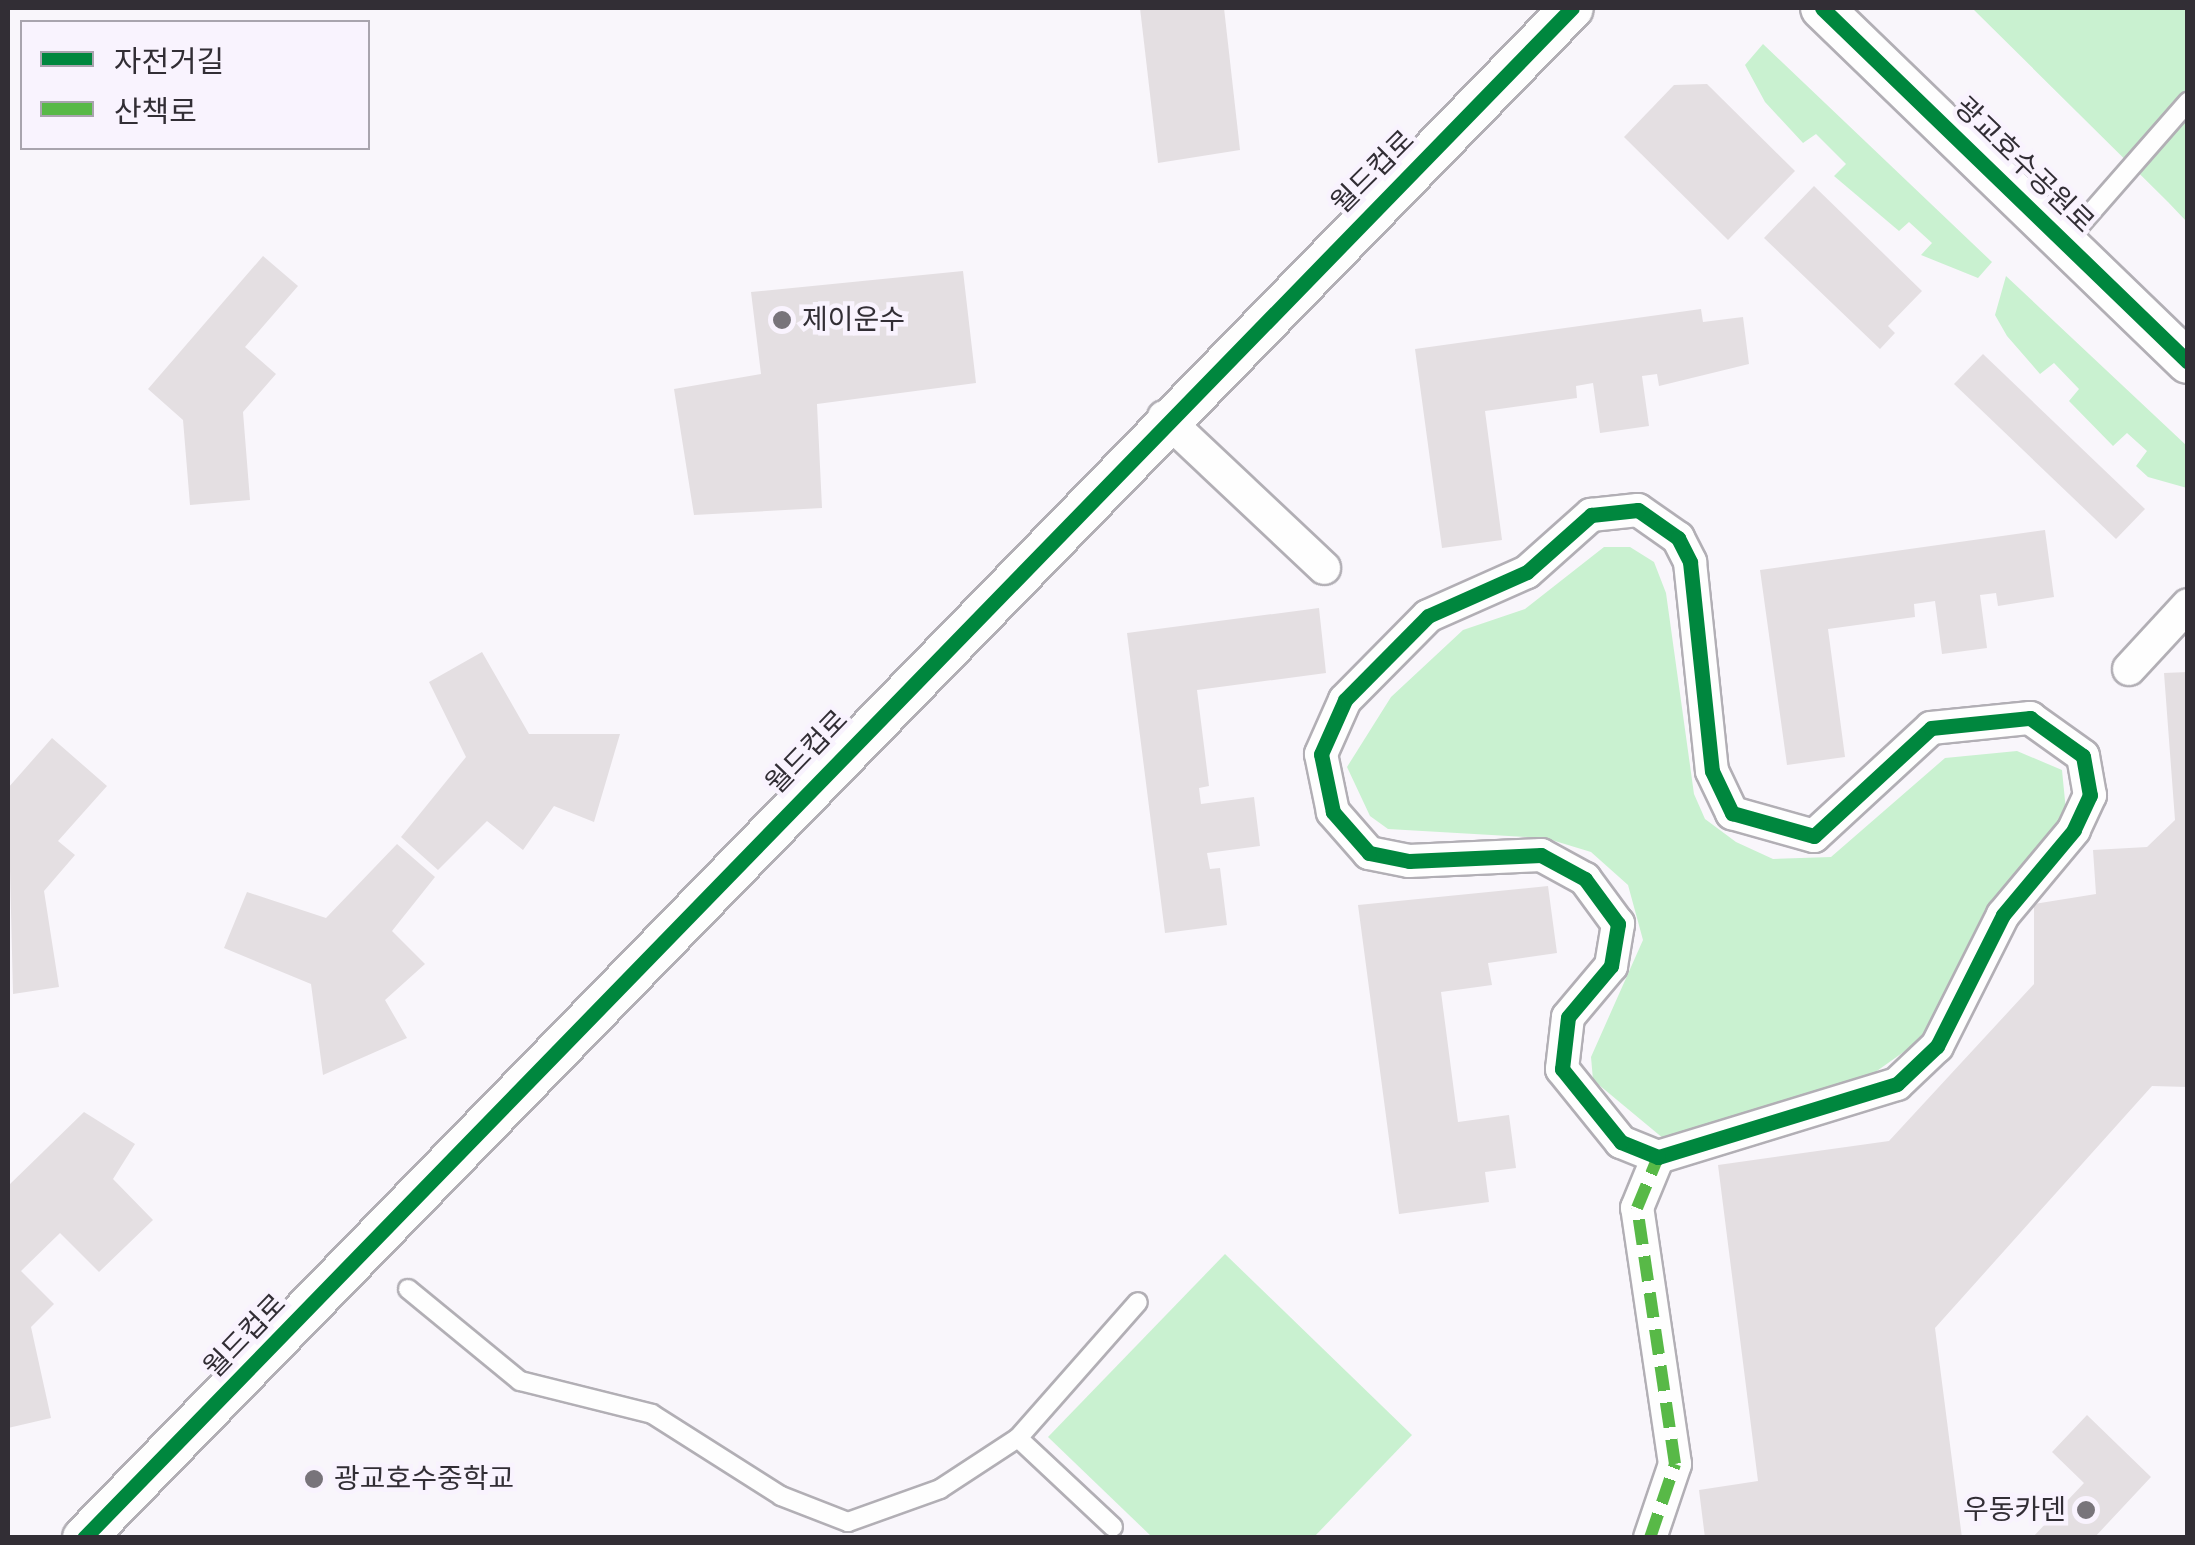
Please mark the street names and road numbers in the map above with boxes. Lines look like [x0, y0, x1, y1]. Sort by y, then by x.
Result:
street label: 광교호수공원로 [1947, 90, 2101, 240]
street label: 월드컵로 [1325, 124, 1421, 220]
street label: 월드컵로 [759, 703, 855, 801]
street label: 월드컵로 [197, 1287, 293, 1385]

